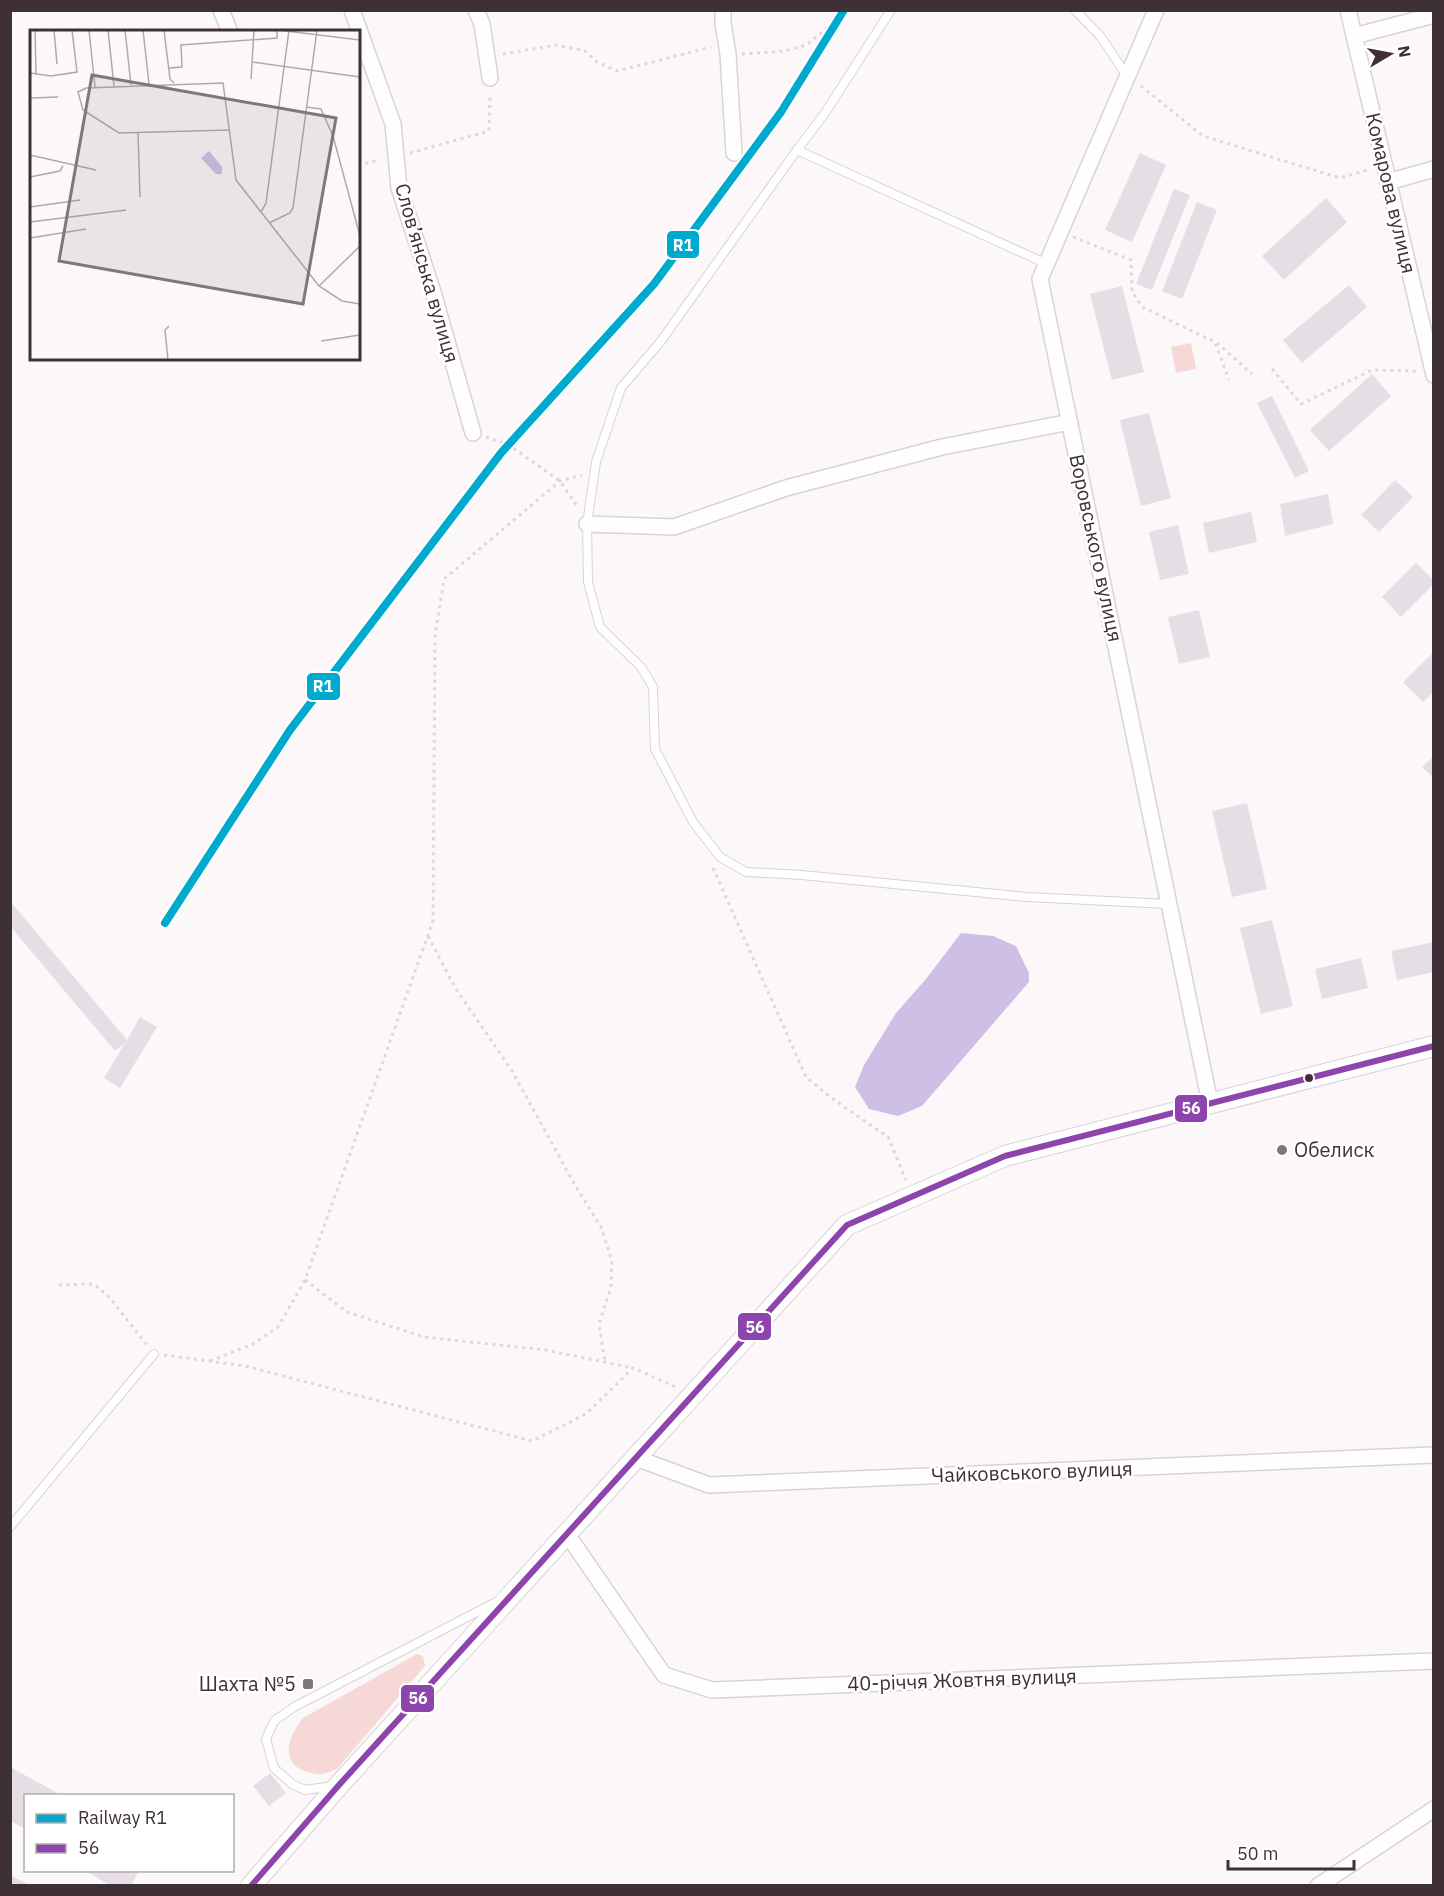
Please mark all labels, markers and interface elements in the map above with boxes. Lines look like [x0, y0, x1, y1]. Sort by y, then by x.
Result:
north arrow [1360, 24, 1420, 84]
inset map [30, 30, 360, 360]
text: N [1394, 44, 1416, 59]
street label: Комарова вулиця [1360, 110, 1423, 276]
street label: Слов’янська вулиця [389, 180, 466, 366]
line badge: R1 [666, 230, 700, 259]
text: R1 [673, 235, 694, 255]
street label: Воровського вулиця [1063, 452, 1130, 644]
line badge: R1 [306, 672, 341, 701]
text: R1 [313, 676, 334, 696]
unlabelled marker [1303, 1072, 1315, 1084]
line badge: 56 [1174, 1094, 1208, 1123]
text: 56 [1181, 1098, 1201, 1118]
place label: Обелиск [1294, 1136, 1375, 1163]
marker: Обелиск [1275, 1143, 1289, 1157]
line badge: 56 [737, 1312, 772, 1341]
text: 56 [745, 1317, 765, 1337]
street label: Чайковського вулиця [931, 1454, 1133, 1489]
street label: 40-річчя Жовтня вулиця [847, 1662, 1077, 1697]
place label: Шахта №5 [199, 1670, 296, 1697]
marker: Шахта №5 [301, 1677, 315, 1691]
line badge: 56 [400, 1684, 435, 1713]
text: 56 [408, 1688, 428, 1708]
legend [24, 1794, 234, 1872]
text: Railway R1 [78, 1806, 167, 1829]
scale bar [1228, 1833, 1354, 1871]
text: 56 [78, 1836, 100, 1859]
text: 50 m [1237, 1842, 1279, 1865]

